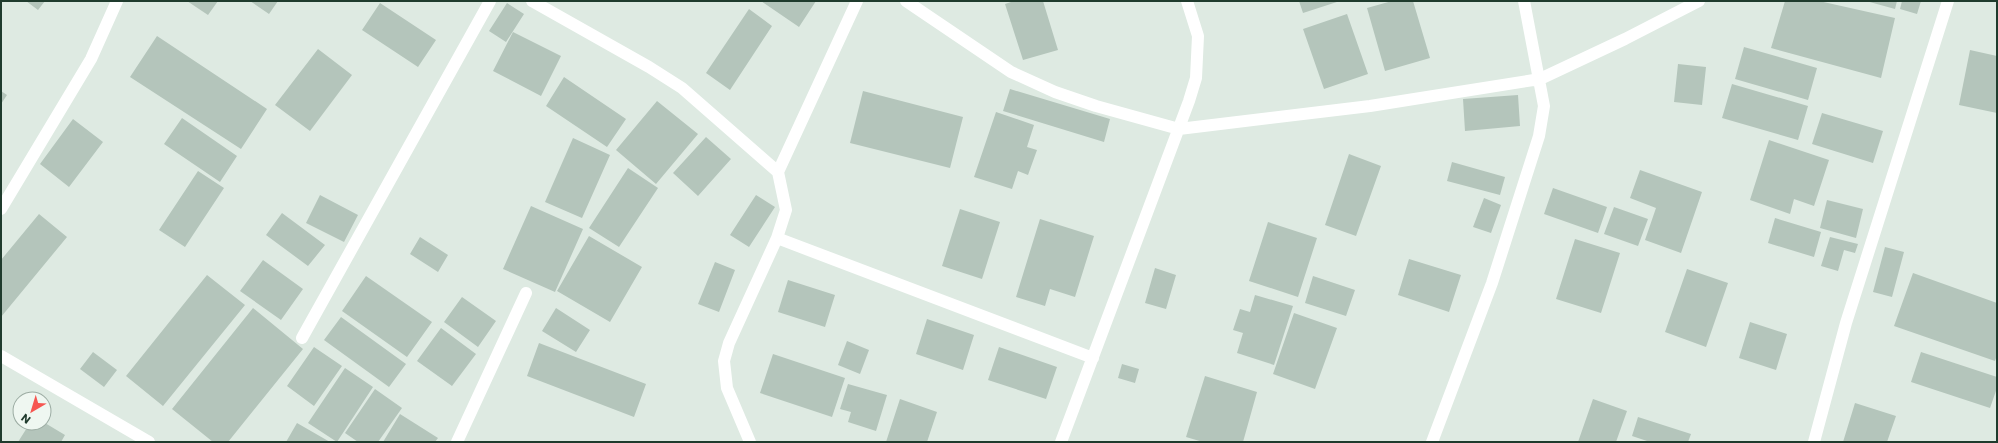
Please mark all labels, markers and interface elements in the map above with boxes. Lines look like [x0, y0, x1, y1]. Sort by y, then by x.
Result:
north arrow [12, 391, 52, 431]
text: N [18, 410, 34, 428]

